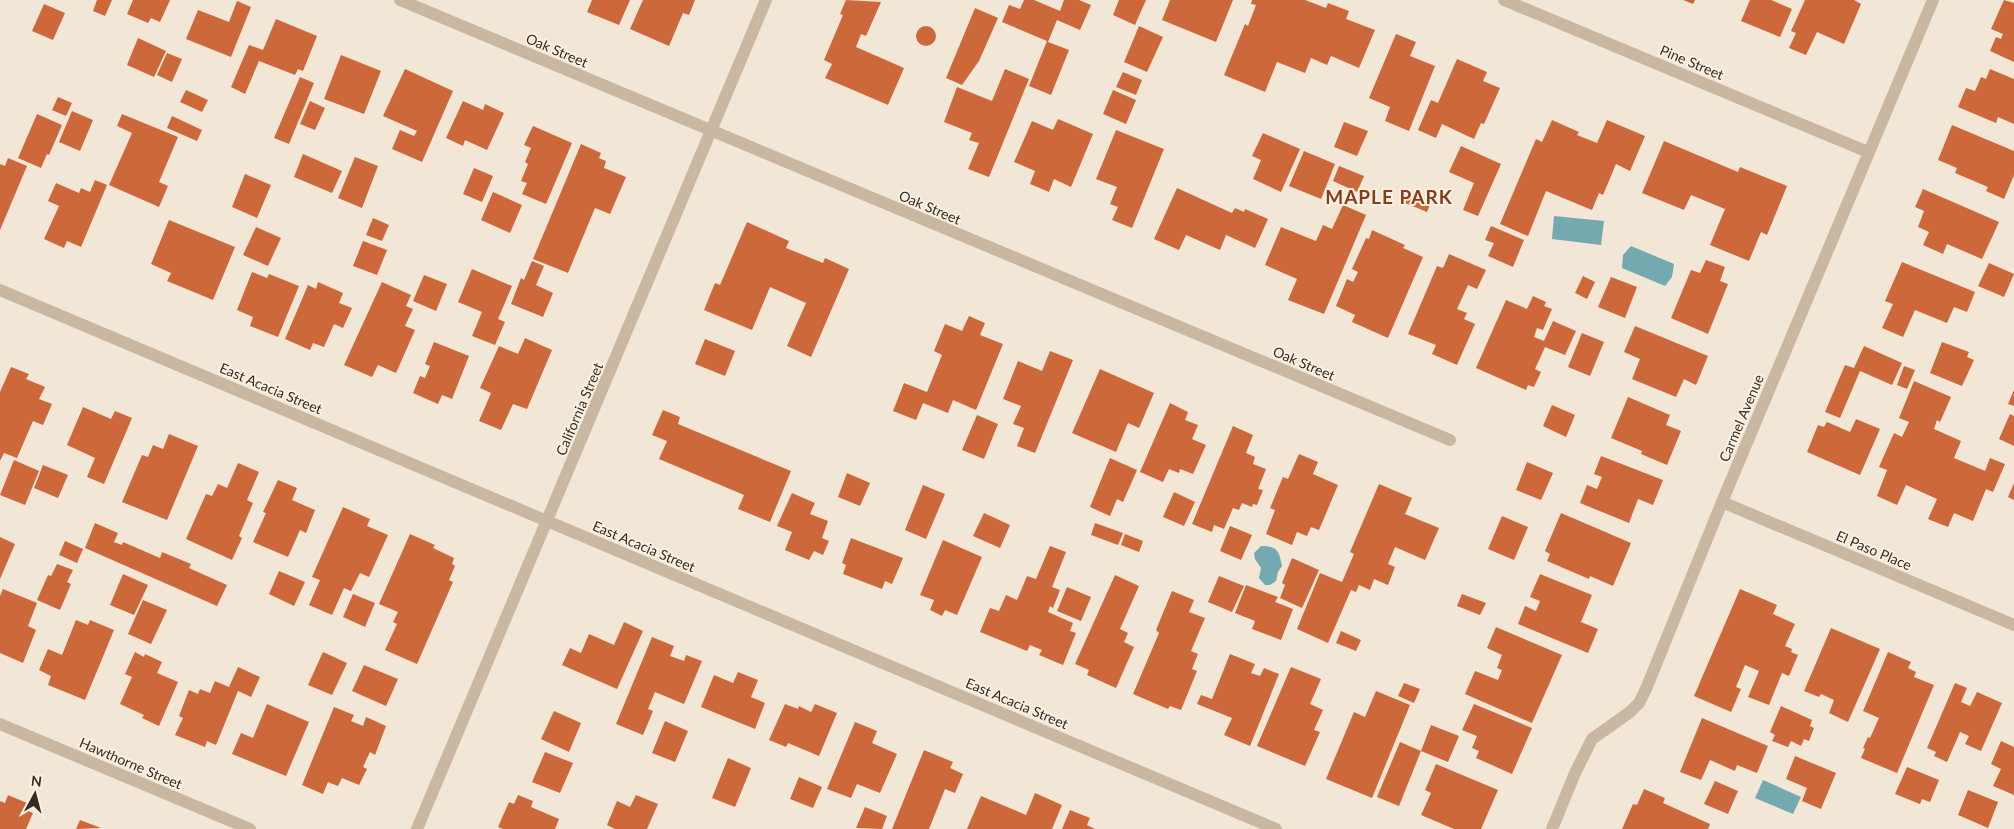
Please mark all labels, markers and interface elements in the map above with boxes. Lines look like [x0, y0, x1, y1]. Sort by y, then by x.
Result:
street label: Oak Street [524, 29, 590, 71]
street label: Pine Street [1658, 41, 1726, 83]
district label: MAPLE PARK [1325, 185, 1453, 208]
street label: Oak Street [897, 186, 963, 228]
street label: Oak Street [1271, 342, 1337, 384]
street label: East Acacia Street [217, 359, 325, 417]
street label: California Street [552, 360, 606, 458]
street label: Carmel Avenue [1715, 372, 1767, 464]
street label: East Acacia Street [590, 517, 698, 575]
street label: El Paso Place [1834, 527, 1914, 573]
street label: East Acacia Street [963, 674, 1071, 732]
street label: Hawthorne Street [77, 734, 185, 792]
north arrow [10, 769, 60, 819]
text: N [30, 772, 43, 790]

